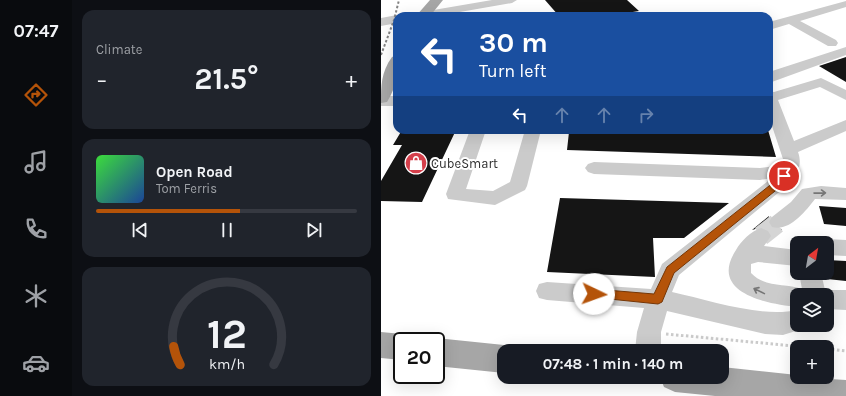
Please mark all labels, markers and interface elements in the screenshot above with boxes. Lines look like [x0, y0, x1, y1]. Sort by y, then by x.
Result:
text: 07:47 [14, 20, 58, 42]
text: 30 m [479, 26, 548, 59]
icon: left [413, 28, 465, 80]
text: Climate [96, 42, 142, 57]
text: Turn left [479, 60, 547, 82]
text: 21.5° [194, 61, 259, 97]
text: − [96, 67, 108, 93]
text: + [345, 67, 357, 93]
icon: directions [22, 81, 50, 109]
icon: left [509, 104, 531, 126]
icon: ahead [551, 104, 573, 126]
icon: ahead [593, 104, 615, 126]
icon: right [635, 104, 657, 126]
icon: music [22, 148, 50, 176]
shop icon: CubeSmart [403, 150, 429, 176]
place label: CubeSmart [431, 156, 498, 171]
pin [767, 159, 801, 193]
text: Open Road [156, 163, 233, 181]
icon: arrive [773, 165, 795, 187]
text: Tom Ferris [156, 181, 217, 196]
one-way arrow [813, 189, 826, 197]
icon: phone [22, 215, 50, 243]
icon: previous [129, 219, 151, 241]
icon: pause [216, 219, 238, 241]
icon: next [303, 219, 325, 241]
north arrow [790, 236, 834, 280]
map controls [790, 236, 834, 384]
position arrow [573, 273, 615, 315]
icon: climate [22, 282, 50, 310]
one-way arrow [753, 287, 765, 294]
button: layers [790, 288, 834, 332]
text: 12 [207, 309, 247, 357]
speed limit sign: 20 [393, 332, 445, 384]
button: + [790, 340, 834, 384]
icon: car [22, 349, 50, 377]
text: km/h [208, 355, 245, 372]
text: 07:48 · 1 min · 140 m [543, 355, 683, 373]

